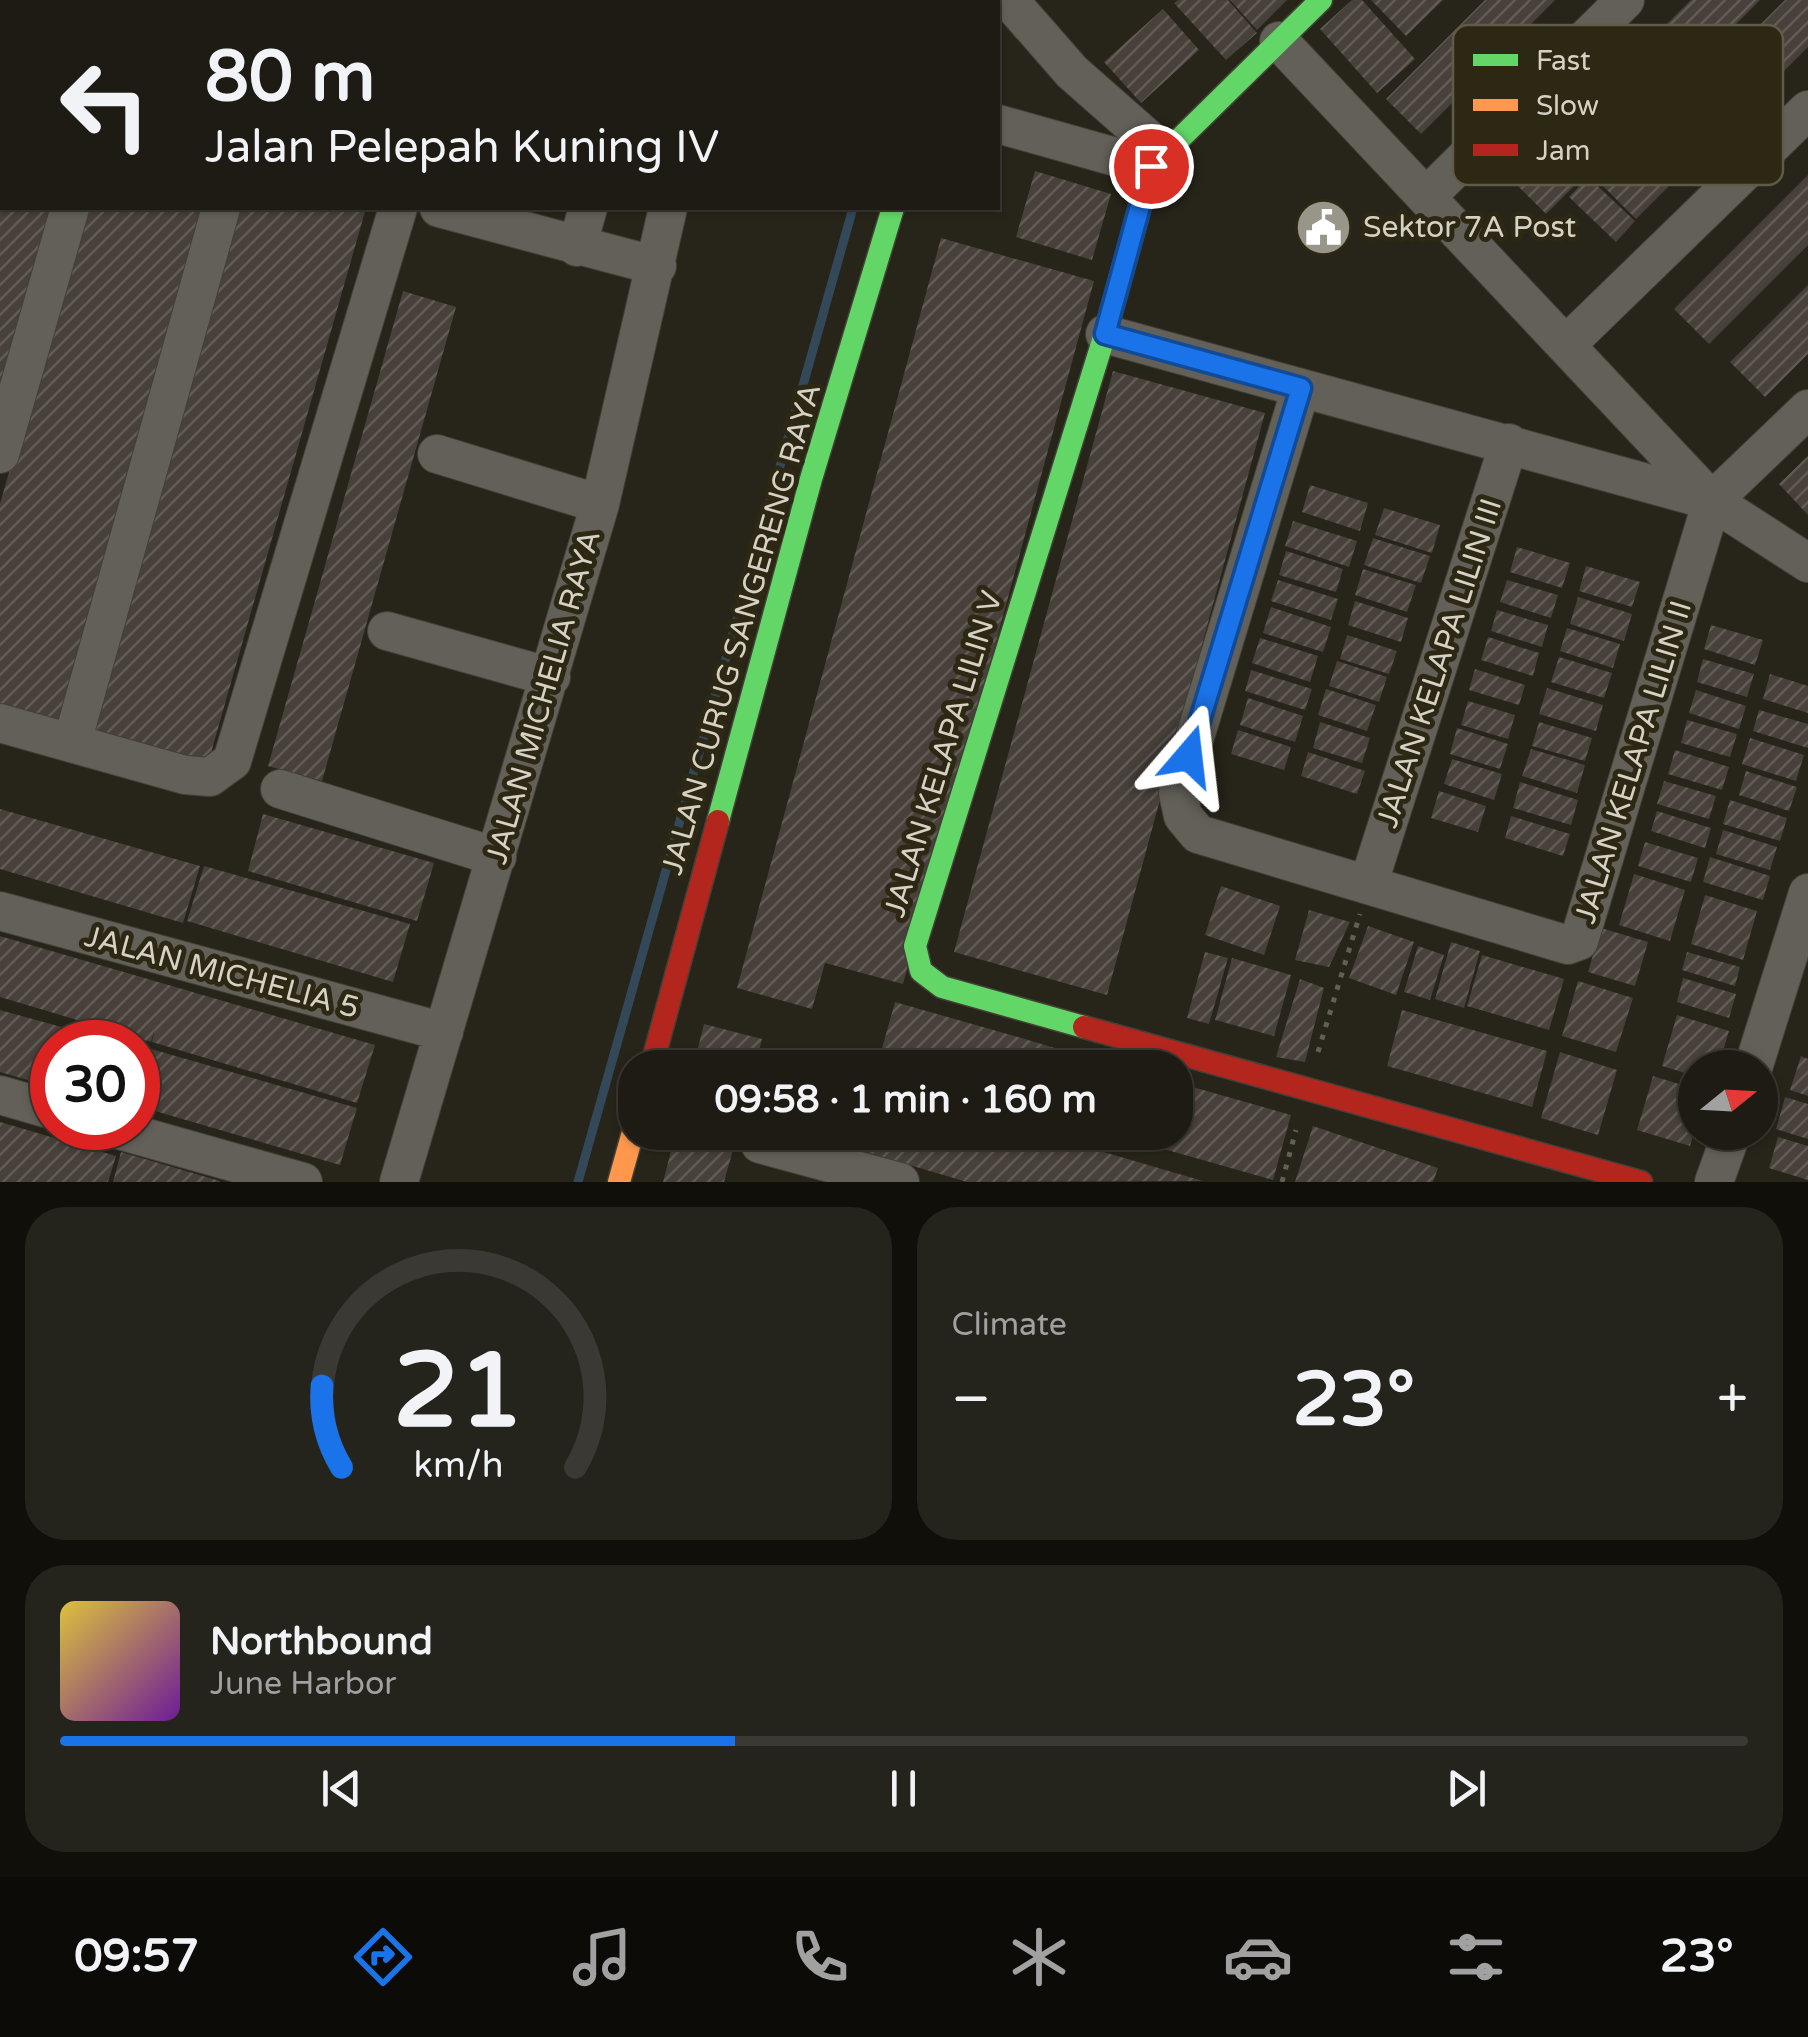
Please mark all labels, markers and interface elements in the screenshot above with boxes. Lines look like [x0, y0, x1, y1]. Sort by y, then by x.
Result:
legend [1453, 25, 1783, 185]
text: 80 m [205, 36, 375, 120]
icon: left [40, 40, 170, 170]
text: Fast [1536, 44, 1591, 78]
text: Slow [1536, 89, 1599, 123]
text: Jalan Pelepah Kuning IV [205, 121, 719, 175]
pin [1109, 124, 1194, 209]
text: Jam [1536, 134, 1591, 168]
icon: arrive [1124, 139, 1179, 194]
public building icon: Sektor 7A Post [1294, 197, 1354, 257]
place label: Sektor 7A Post [1363, 209, 1576, 246]
street label: JALAN CURUG SANGERENG RAYA [654, 379, 829, 879]
street label: JALAN KELAPA LILIN III [1369, 494, 1510, 832]
street label: JALAN MICHELIA RAYA [478, 526, 609, 868]
street label: JALAN KELAPA LILIN V [876, 586, 1011, 922]
street label: JALAN KELAPA LILIN II [1567, 596, 1700, 928]
position arrow [1137, 704, 1241, 808]
street label: JALAN MICHELIA 5 [81, 918, 363, 1027]
speed limit sign: 30 [30, 1020, 160, 1150]
north arrow [1678, 1050, 1778, 1150]
map controls [1678, 1050, 1778, 1150]
text: 09:58 · 1 min · 160 m [714, 1077, 1097, 1123]
text: Climate [952, 1306, 1067, 1344]
text: 21 [393, 1330, 524, 1455]
text: 23° [1293, 1355, 1415, 1445]
text: − [952, 1367, 991, 1433]
text: + [1717, 1367, 1748, 1433]
text: km/h [413, 1444, 503, 1487]
text: Northbound [210, 1619, 433, 1665]
text: June Harbor [210, 1665, 397, 1703]
icon: previous [314, 1761, 369, 1816]
icon: pause [876, 1761, 931, 1816]
icon: next [1439, 1761, 1494, 1816]
icon: directions [348, 1922, 418, 1992]
icon: music [567, 1922, 637, 1992]
icon: phone [785, 1922, 855, 1992]
icon: climate [1004, 1922, 1074, 1992]
icon: car [1223, 1922, 1293, 1992]
icon: filters [1441, 1922, 1511, 1992]
text: 09:57 [74, 1930, 199, 1984]
text: 23° [1660, 1930, 1734, 1984]

